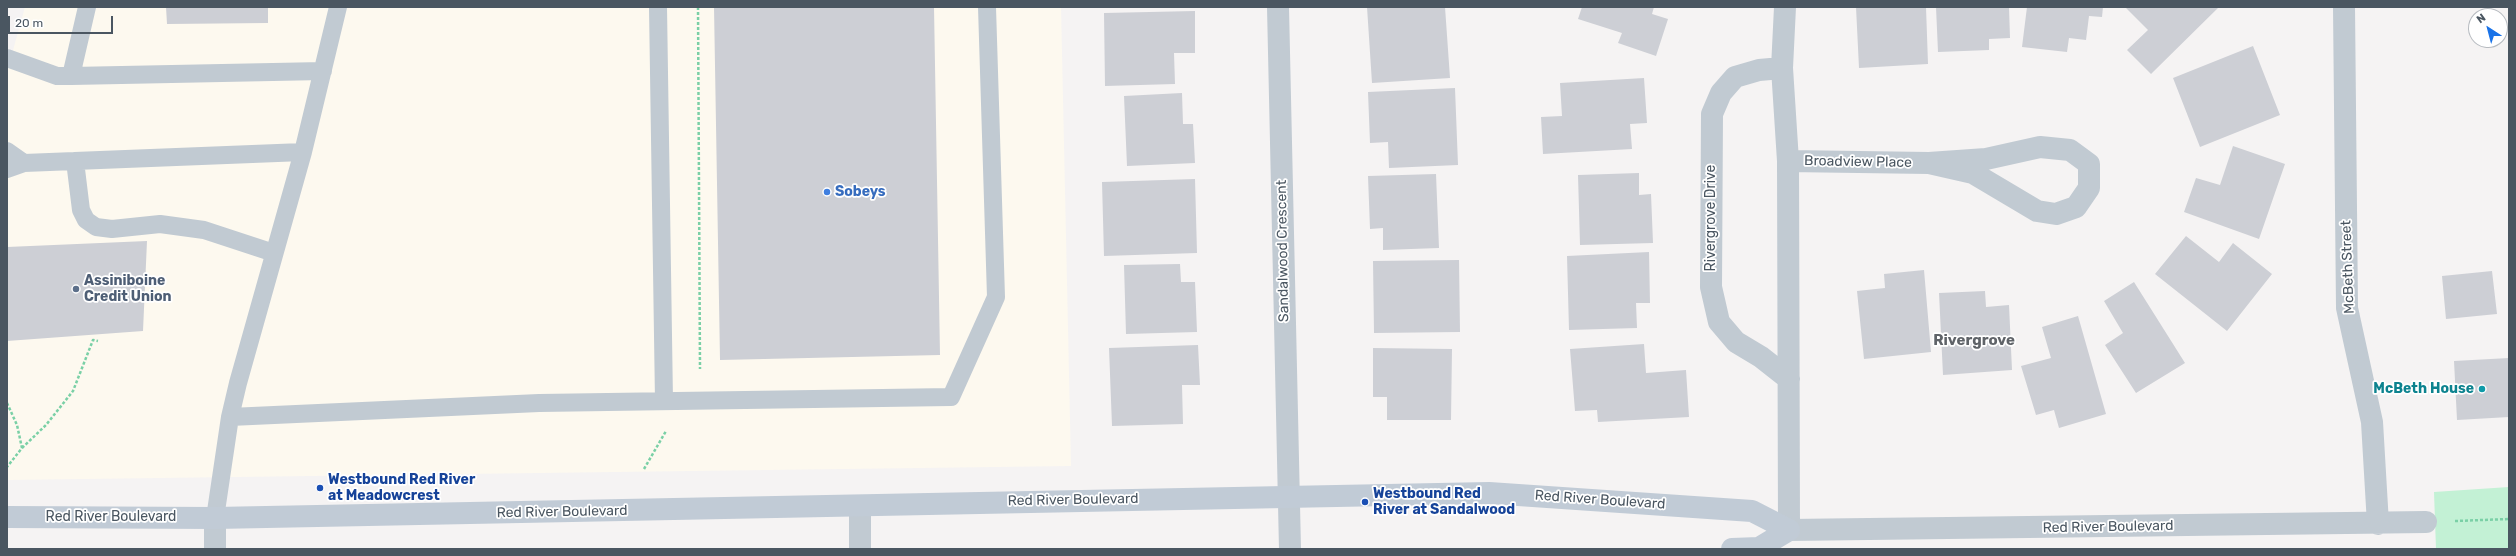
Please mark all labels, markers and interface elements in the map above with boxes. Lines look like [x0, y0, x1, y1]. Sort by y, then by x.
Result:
scale bar [10, 8, 115, 34]
north arrow [2468, 8, 2508, 48]
text: N [2474, 11, 2488, 26]
text: 20 m [15, 16, 43, 30]
street label: Broadview Place [1804, 153, 1912, 171]
street label: Rivergrove Drive [1703, 165, 1719, 271]
street label: Sandalwood Crescent [1273, 180, 1293, 322]
place label: Sobeys [835, 184, 886, 200]
marker: Sobeys [822, 187, 832, 197]
street label: McBeth Street [2338, 220, 2358, 314]
place label: Assiniboine Credit Union [84, 273, 172, 306]
marker: Assiniboine Credit Union [71, 284, 81, 294]
district label: Rivergrove [1933, 332, 2015, 350]
place label: McBeth House [2373, 381, 2474, 397]
marker: McBeth House [2477, 384, 2487, 394]
place label: Westbound Red River at Meadowcrest [328, 472, 475, 504]
marker: Westbound Red River at Meadowcrest [315, 483, 325, 493]
place label: Westbound Red River at Sandalwood [1373, 486, 1515, 518]
street label: Red River Boulevard [1534, 487, 1666, 513]
street label: Red River Boulevard [1007, 490, 1139, 510]
marker: Westbound Red River at Sandalwood [1360, 497, 1370, 507]
street label: Red River Boulevard [496, 502, 628, 522]
street label: Red River Boulevard [46, 509, 176, 525]
street label: Red River Boulevard [2042, 517, 2174, 537]

